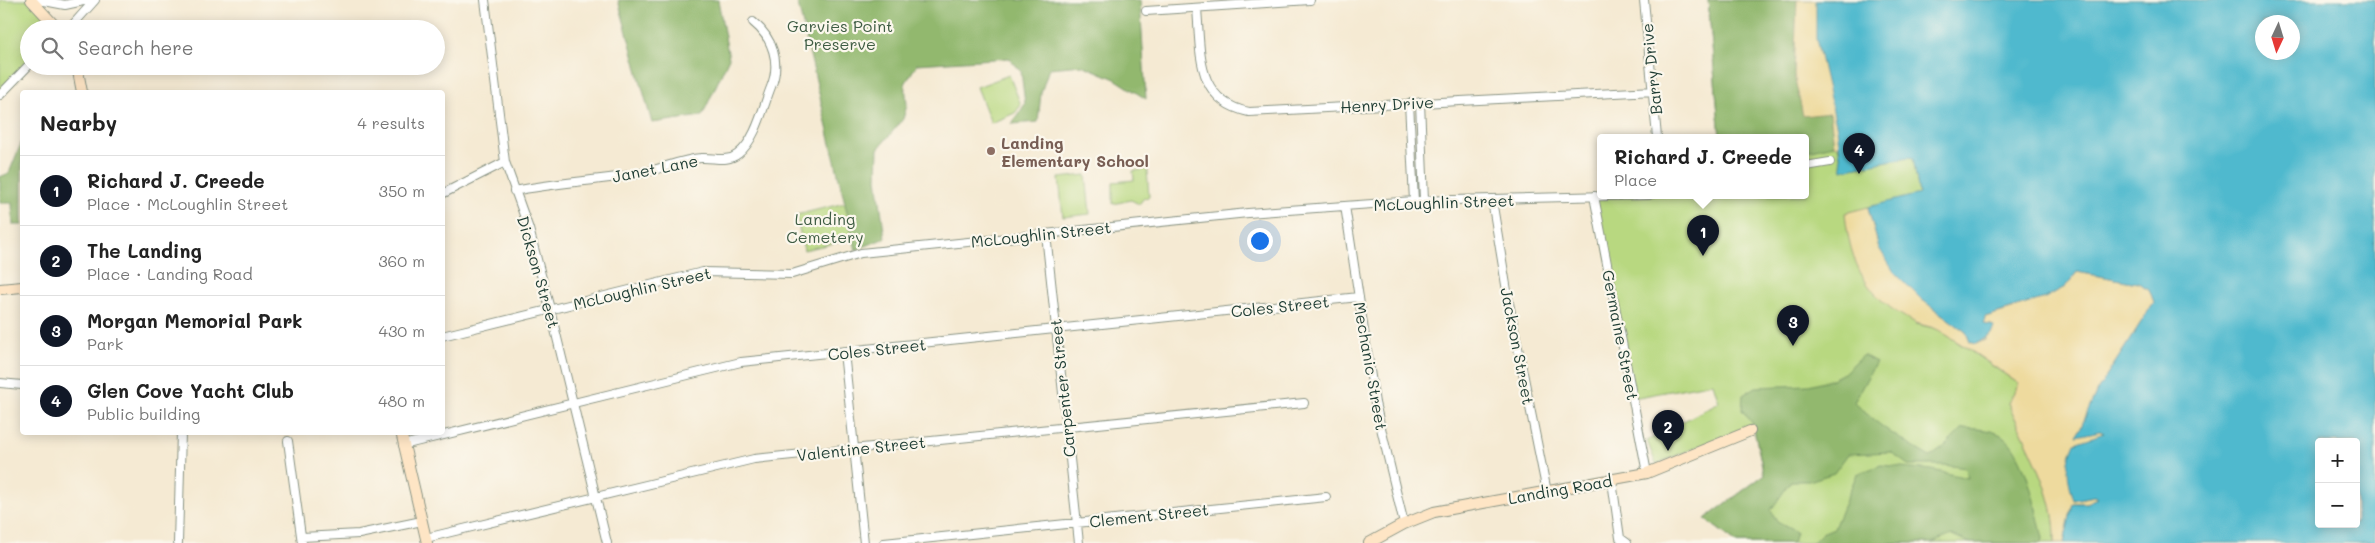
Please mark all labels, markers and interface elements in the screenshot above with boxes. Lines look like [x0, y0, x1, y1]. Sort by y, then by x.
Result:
park label: Garvies Point Preserve [787, 15, 893, 54]
north arrow [2255, 15, 2300, 60]
search box [20, 20, 445, 75]
street label: Barry Drive [1636, 22, 1666, 116]
icon: search [38, 34, 66, 62]
text: Search here [78, 35, 194, 60]
street label: Henry Drive [1340, 91, 1434, 117]
text: Nearby [40, 109, 117, 136]
text: 4 results [357, 112, 425, 133]
place label: Landing Elementary School [1001, 132, 1149, 171]
pin: 4 [1843, 133, 1875, 174]
popup [1597, 134, 1809, 199]
text: Richard J. Creede [1614, 144, 1792, 169]
marker: Landing Elementary School [985, 145, 997, 157]
street label: Janet Lane [610, 149, 700, 187]
text: Richard J. Creede [87, 168, 265, 193]
text: Place [1614, 169, 1657, 190]
text: 1 [52, 180, 60, 201]
text: 350 m [379, 180, 425, 201]
street label: McLoughlin Street [1373, 189, 1515, 215]
text: Place · McLoughlin Street [87, 193, 288, 214]
park label: Landing Cemetery [786, 208, 864, 247]
street label: Dickson Street [513, 213, 565, 331]
pin: 1 [1687, 215, 1719, 256]
street label: McLoughlin Street [970, 216, 1112, 252]
your location [1247, 228, 1273, 254]
text: The Landing [87, 238, 202, 263]
text: 2 [52, 250, 60, 271]
text: 360 m [378, 250, 425, 271]
street label: McLoughlin Street [571, 262, 713, 314]
text: Place · Landing Road [87, 263, 253, 284]
street label: Germaine Street [1598, 268, 1644, 402]
street label: Jackson Street [1496, 286, 1540, 406]
street label: Coles Street [1230, 290, 1330, 322]
street label: Mechanic Street [1349, 300, 1393, 432]
pin: 3 [1777, 305, 1809, 346]
text: Morgan Memorial Park [87, 308, 303, 333]
street label: Carpenter Street [1044, 318, 1080, 458]
text: 3 [51, 320, 61, 341]
text: 430 m [378, 320, 425, 341]
text: Park [87, 333, 123, 354]
street label: Coles Street [827, 333, 927, 365]
text: Glen Cove Yacht Club [87, 378, 294, 403]
text: 4 [51, 390, 61, 411]
text: 480 m [378, 390, 425, 411]
text: Public building [87, 403, 200, 424]
pin: 2 [1652, 410, 1684, 451]
street label: Valentine Street [795, 431, 927, 465]
map controls [2315, 438, 2360, 528]
button: + [2315, 438, 2360, 483]
street label: Landing Road [1506, 470, 1614, 508]
button: − [2315, 483, 2360, 528]
street label: Clement Street [1088, 498, 1210, 532]

